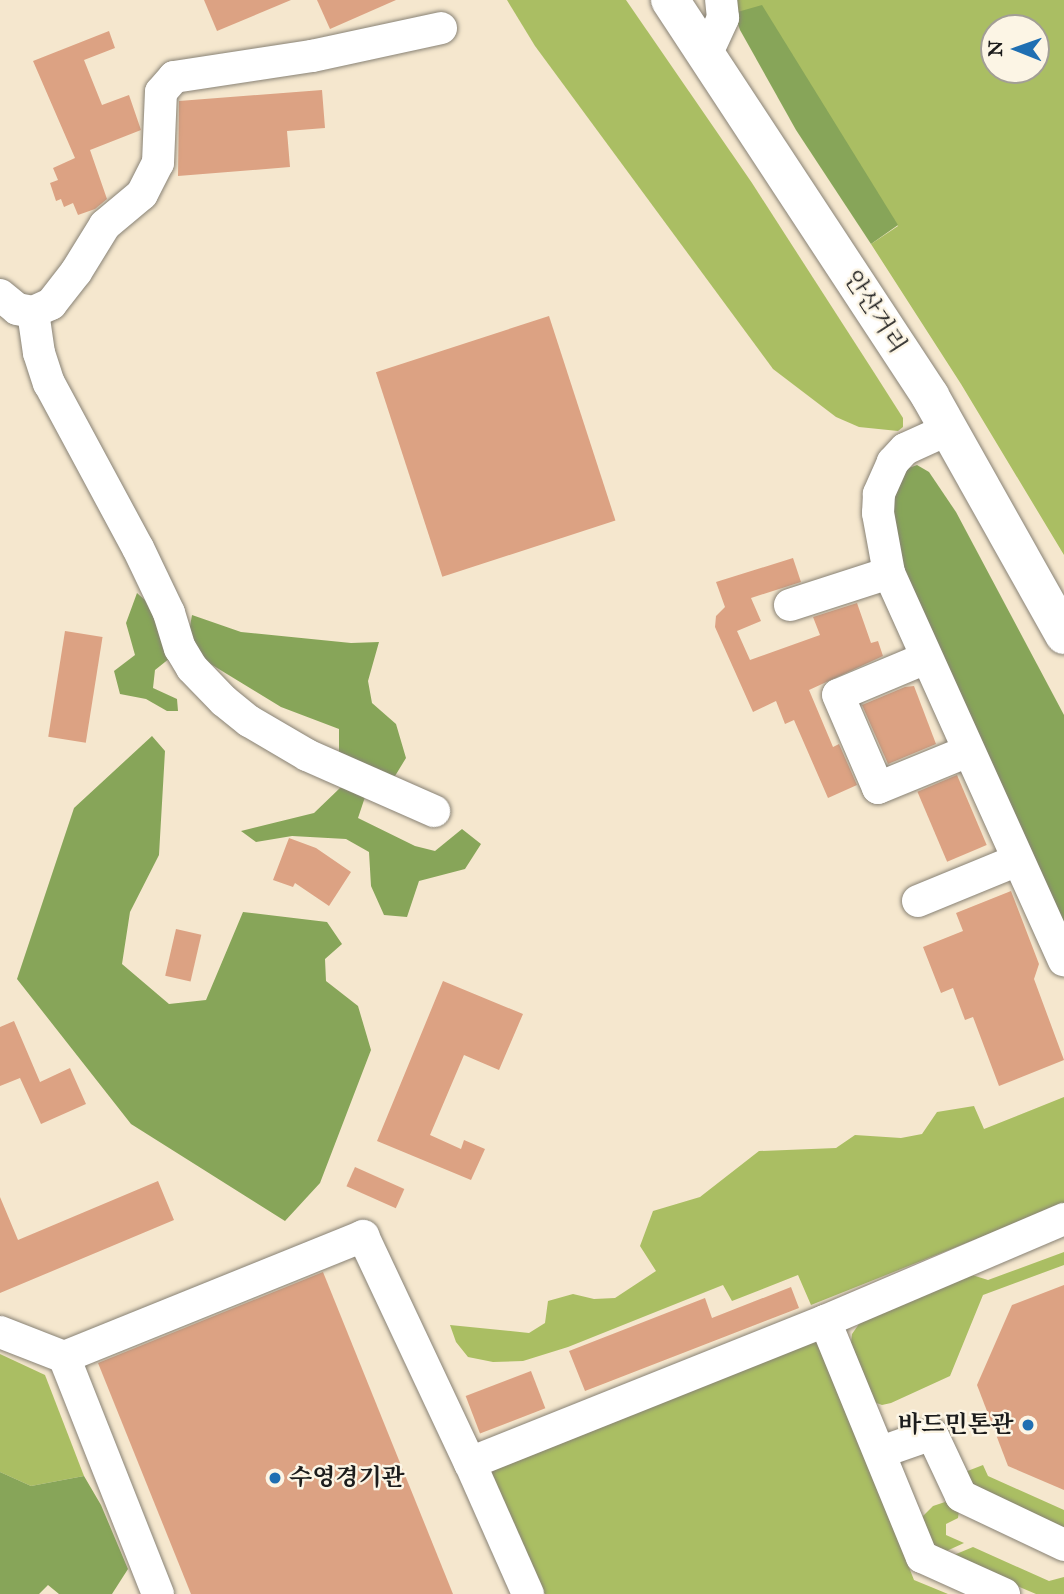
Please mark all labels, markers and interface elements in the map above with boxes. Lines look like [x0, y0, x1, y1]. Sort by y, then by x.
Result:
north arrow [980, 14, 1050, 84]
text: N [984, 40, 1007, 57]
street label: 안산거리 [838, 265, 912, 359]
place label: 바드민톤관 [898, 1411, 1014, 1439]
marker: 바드민톤관 [1020, 1417, 1036, 1433]
place label: 수영경기관 [289, 1464, 405, 1492]
marker: 수영경기관 [267, 1470, 283, 1486]

